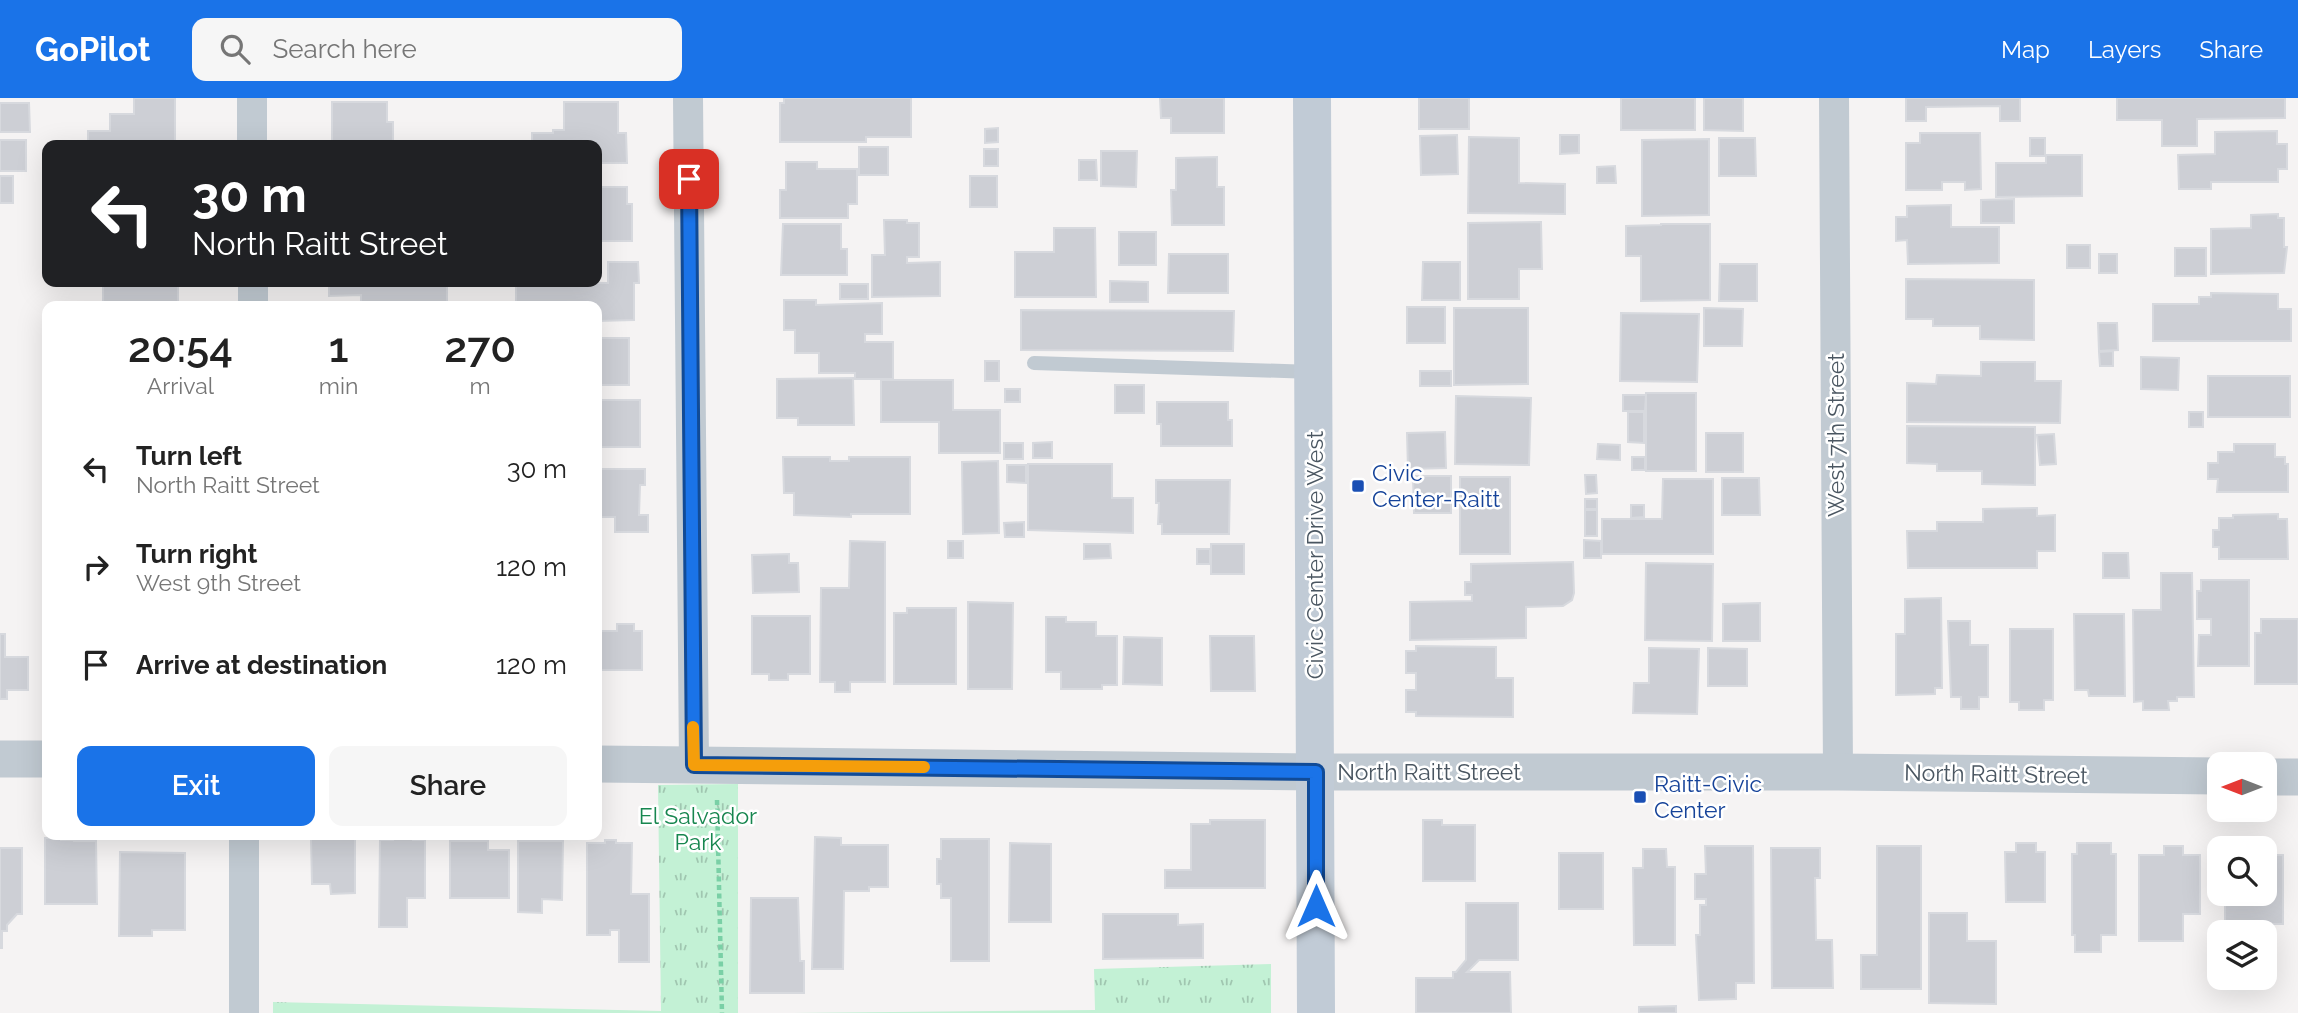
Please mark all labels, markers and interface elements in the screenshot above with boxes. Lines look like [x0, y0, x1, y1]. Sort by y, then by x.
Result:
search box [192, 18, 682, 81]
text: GoPilot [35, 30, 150, 69]
icon: search [216, 30, 254, 68]
text: Search here [272, 34, 417, 64]
text: Map [2001, 35, 2050, 64]
text: Layers [2088, 35, 2161, 64]
text: Share [2199, 35, 2263, 64]
pin [659, 149, 719, 209]
icon: arrive [670, 160, 708, 198]
text: 30 m [192, 166, 307, 223]
icon: left [77, 168, 168, 259]
text: North Raitt Street [192, 225, 448, 262]
text: 20:54 [128, 323, 233, 372]
text: 1 [329, 323, 348, 372]
text: 270 [444, 323, 516, 372]
street label: West 7th Street [1822, 353, 1849, 517]
text: Arrival [147, 372, 214, 399]
text: min [319, 372, 358, 399]
text: m [470, 372, 491, 399]
street label: Civic Center Drive West [1301, 431, 1328, 679]
text: Turn left [136, 441, 242, 471]
icon: left [77, 450, 115, 488]
text: 30 m [507, 454, 567, 484]
place label: Civic Center-Raitt [1372, 459, 1501, 512]
text: North Raitt Street [136, 471, 320, 498]
marker: Civic Center-Raitt [1350, 478, 1366, 494]
text: Turn right [136, 539, 257, 569]
icon: right [77, 548, 115, 586]
text: 120 m [496, 552, 567, 582]
text: West 9th Street [136, 569, 301, 596]
icon: arrive [77, 646, 115, 684]
text: Arrive at destination [136, 650, 387, 680]
text: 120 m [496, 650, 567, 680]
button: Exit [77, 746, 315, 826]
button: Share [329, 746, 567, 826]
north arrow [2207, 752, 2277, 822]
map controls [2207, 752, 2277, 990]
street label: North Raitt Street [1337, 758, 1521, 785]
street label: North Raitt Street [1904, 758, 2088, 789]
place label: Raitt-Civic Center [1654, 770, 1762, 823]
marker: Raitt-Civic Center [1632, 789, 1648, 805]
park label: El Salvador Park [639, 802, 757, 855]
button: search [2207, 836, 2277, 906]
position arrow [1279, 869, 1353, 943]
button: layers [2207, 920, 2277, 990]

